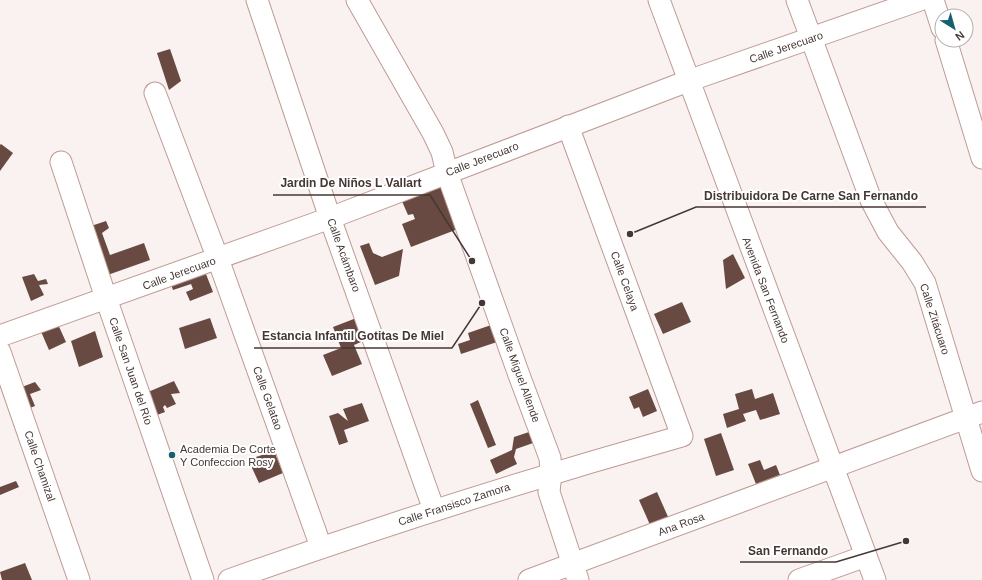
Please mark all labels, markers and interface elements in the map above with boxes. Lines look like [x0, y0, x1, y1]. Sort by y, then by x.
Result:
north arrow [934, 8, 974, 48]
street label: Calle Jerecuaro [748, 29, 824, 65]
text: N [953, 29, 967, 43]
street label: Calle Jerecuaro [444, 140, 520, 178]
callout: Jardin De Niños L Vallart [273, 171, 430, 195]
text: Jardin De Niños L Vallart [280, 176, 422, 190]
callout: Distribuidora De Carne San Fernando [696, 183, 926, 207]
text: Distribuidora De Carne San Fernando [704, 189, 918, 203]
street label: Calle Acámbaro [325, 216, 363, 294]
street label: Avenida San Fernando [740, 235, 792, 345]
street label: Calle Celaya [609, 250, 642, 313]
street label: Calle Jerecuaro [141, 254, 217, 292]
street label: Calle Zitácuaro [918, 282, 952, 356]
street label: Calle San Juan del Río [107, 316, 155, 426]
callout: Estancia Infantil Gotitas De Miel [254, 324, 452, 348]
street label: Calle Miguel Allende [497, 326, 543, 424]
text: Estancia Infantil Gotitas De Miel [262, 329, 444, 343]
street label: Calle Gelatao [251, 365, 285, 431]
street label: Calle Chamizal [22, 429, 58, 503]
place label: Academia De Corte Y Confeccion Rosy [180, 443, 276, 468]
marker: Academia De Corte Y Confeccion Rosy [167, 450, 177, 460]
street label: Calle Fransisco Zamora [397, 480, 512, 528]
street label: Ana Rosa [656, 510, 707, 538]
callout: San Fernando [740, 538, 836, 562]
text: San Fernando [748, 544, 828, 558]

